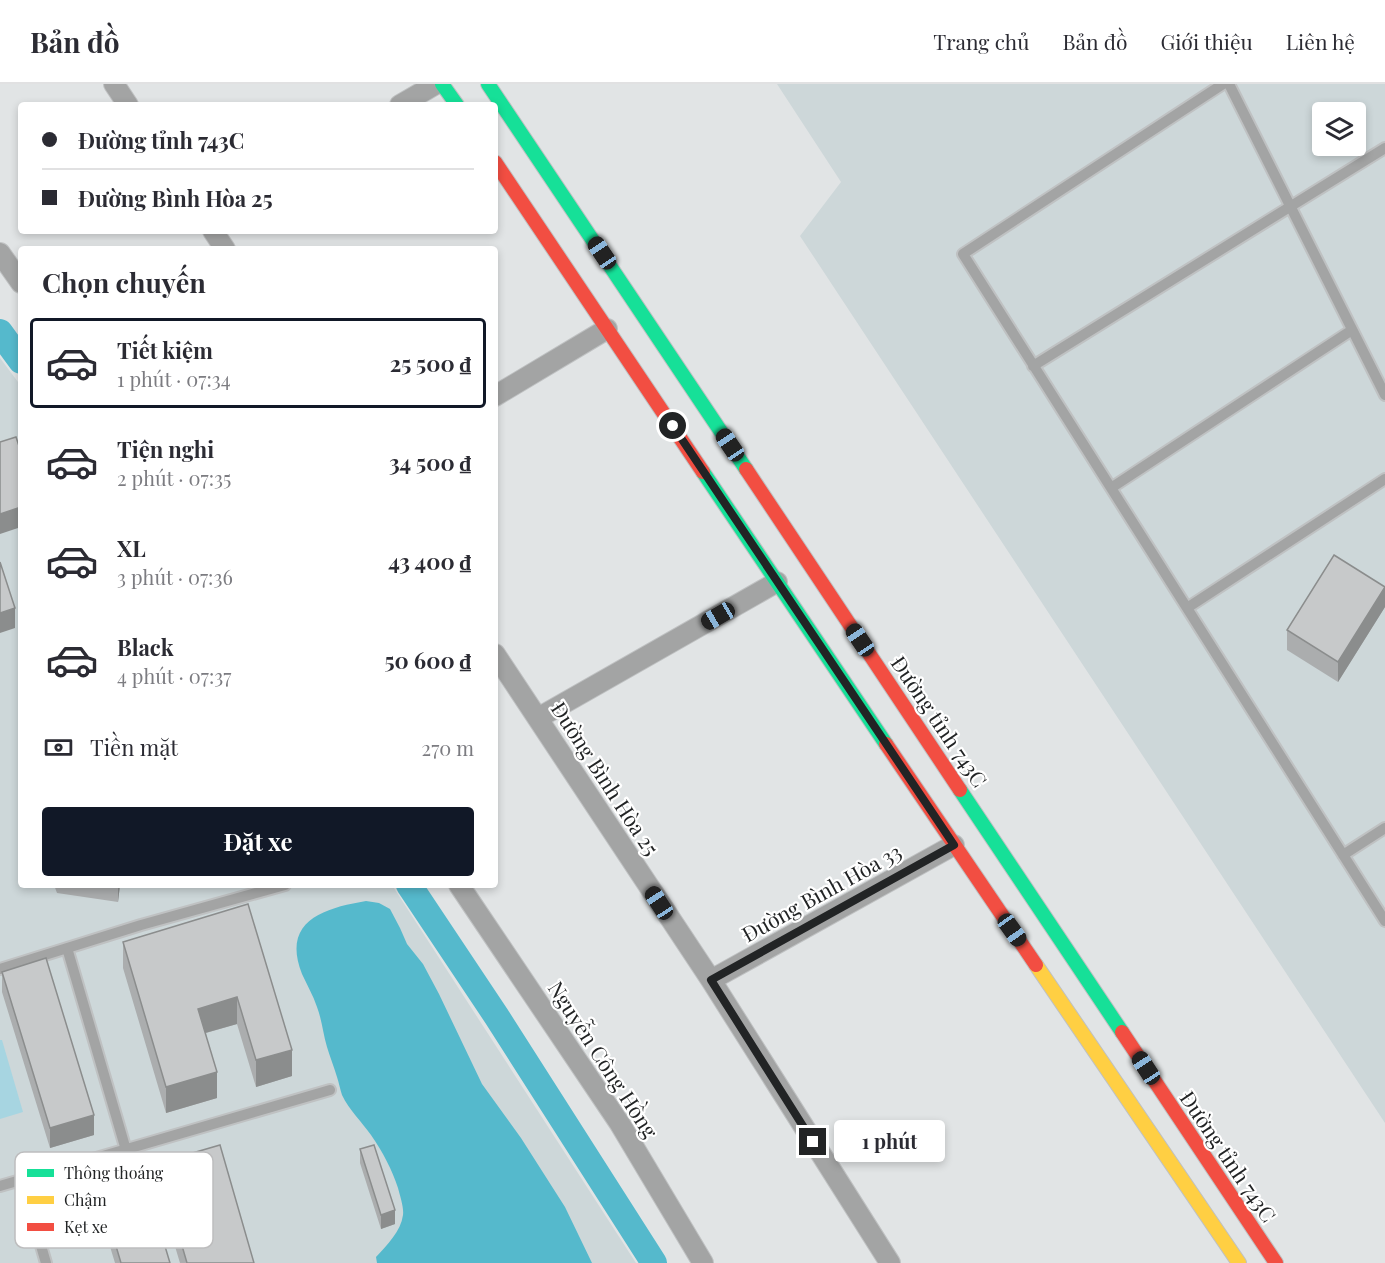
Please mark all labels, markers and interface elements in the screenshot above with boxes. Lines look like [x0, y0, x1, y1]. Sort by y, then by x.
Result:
text: Bản đồ [30, 23, 120, 60]
text: Trang chủ [933, 27, 1029, 55]
text: Bản đồ [1062, 27, 1127, 55]
text: Giới thiệu [1160, 27, 1253, 55]
text: Liên hệ [1286, 27, 1355, 55]
map controls [1312, 102, 1366, 156]
button: layers [1312, 102, 1366, 156]
text: Đường tỉnh 743C [78, 125, 244, 155]
text: Đường Bình Hòa 25 [78, 183, 273, 213]
car [584, 233, 620, 273]
text: Chọn chuyến [42, 264, 206, 300]
text: Tiết kiệm [117, 335, 213, 365]
icon: car [45, 336, 99, 390]
text: 25 500 ₫ [390, 348, 471, 378]
text: 1 phút · 07:34 [117, 365, 231, 392]
route start [659, 412, 686, 439]
car [712, 425, 748, 465]
text: Tiện nghi [117, 434, 214, 464]
icon: car [45, 435, 99, 489]
text: 34 500 ₫ [389, 447, 471, 477]
text: 2 phút · 07:35 [117, 464, 231, 491]
text: XL [117, 533, 146, 563]
icon: car [45, 534, 99, 588]
text: 43 400 ₫ [388, 546, 471, 576]
text: 3 phút · 07:36 [117, 563, 233, 590]
car [698, 599, 738, 633]
car [842, 620, 878, 660]
text: Black [117, 632, 174, 662]
icon: car [45, 633, 99, 687]
text: 50 600 ₫ [384, 645, 471, 675]
street label: Đường tỉnh 743C [886, 650, 994, 792]
text: 4 phút · 07:37 [117, 662, 231, 689]
street label: Đường Bình Hòa 25 [546, 696, 666, 860]
icon: cash [42, 731, 75, 764]
text: Tiền mặt [90, 732, 178, 762]
text: 270 m [422, 734, 474, 761]
button: Đặt xe [42, 807, 474, 876]
street label: Đường Bình Hòa 33 [736, 837, 906, 947]
car [642, 883, 676, 923]
car [994, 910, 1030, 950]
street label: Nguyễn Công Hồng [543, 975, 665, 1143]
car [1129, 1048, 1163, 1088]
street label: Đường tỉnh 743C [1175, 1085, 1283, 1227]
callout: 1 phút [834, 1121, 945, 1163]
text: 1 phút [862, 1127, 917, 1154]
route end [799, 1128, 826, 1155]
legend [15, 1152, 213, 1248]
text: Thông thoáng [64, 1162, 164, 1183]
text: Chậm [64, 1189, 107, 1210]
text: Kẹt xe [64, 1216, 108, 1237]

